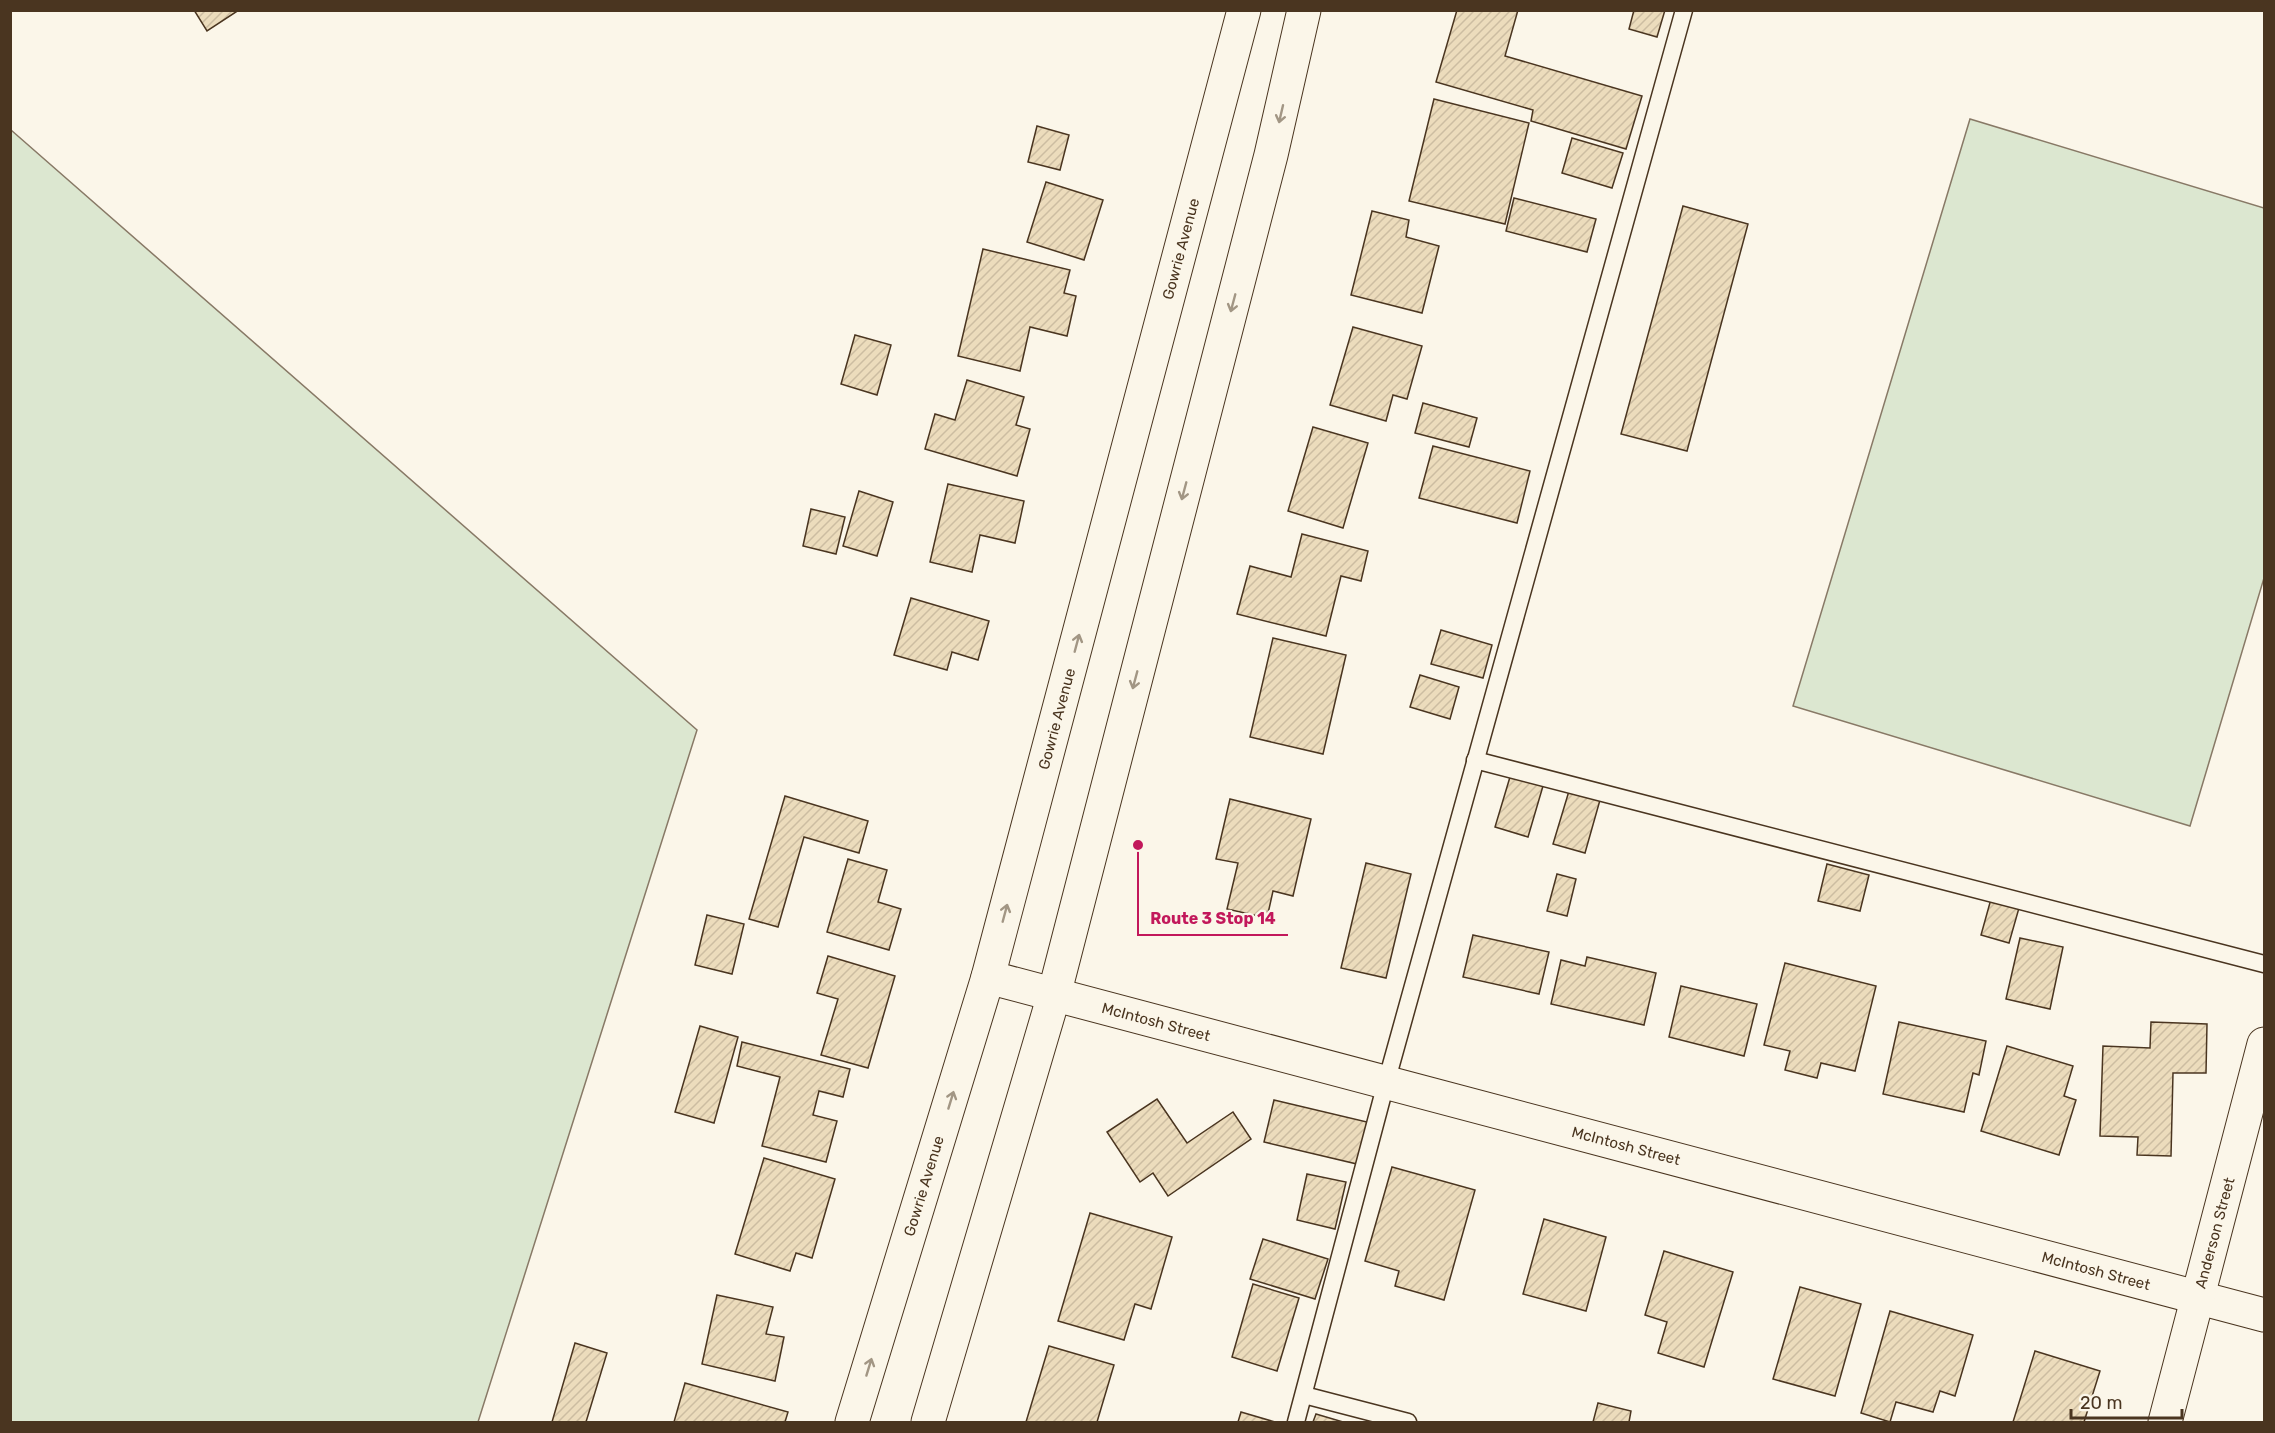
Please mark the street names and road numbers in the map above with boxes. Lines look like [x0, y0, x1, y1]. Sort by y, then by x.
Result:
street label: Gowrie Avenue [1159, 196, 1203, 302]
street label: Gowrie Avenue [1035, 666, 1079, 772]
street label: McIntosh Street [1100, 999, 1212, 1045]
street label: McIntosh Street [1570, 1123, 1682, 1169]
street label: Gowrie Avenue [900, 1134, 948, 1238]
street label: Anderson Street [2191, 1175, 2239, 1291]
street label: McIntosh Street [2040, 1248, 2152, 1294]

